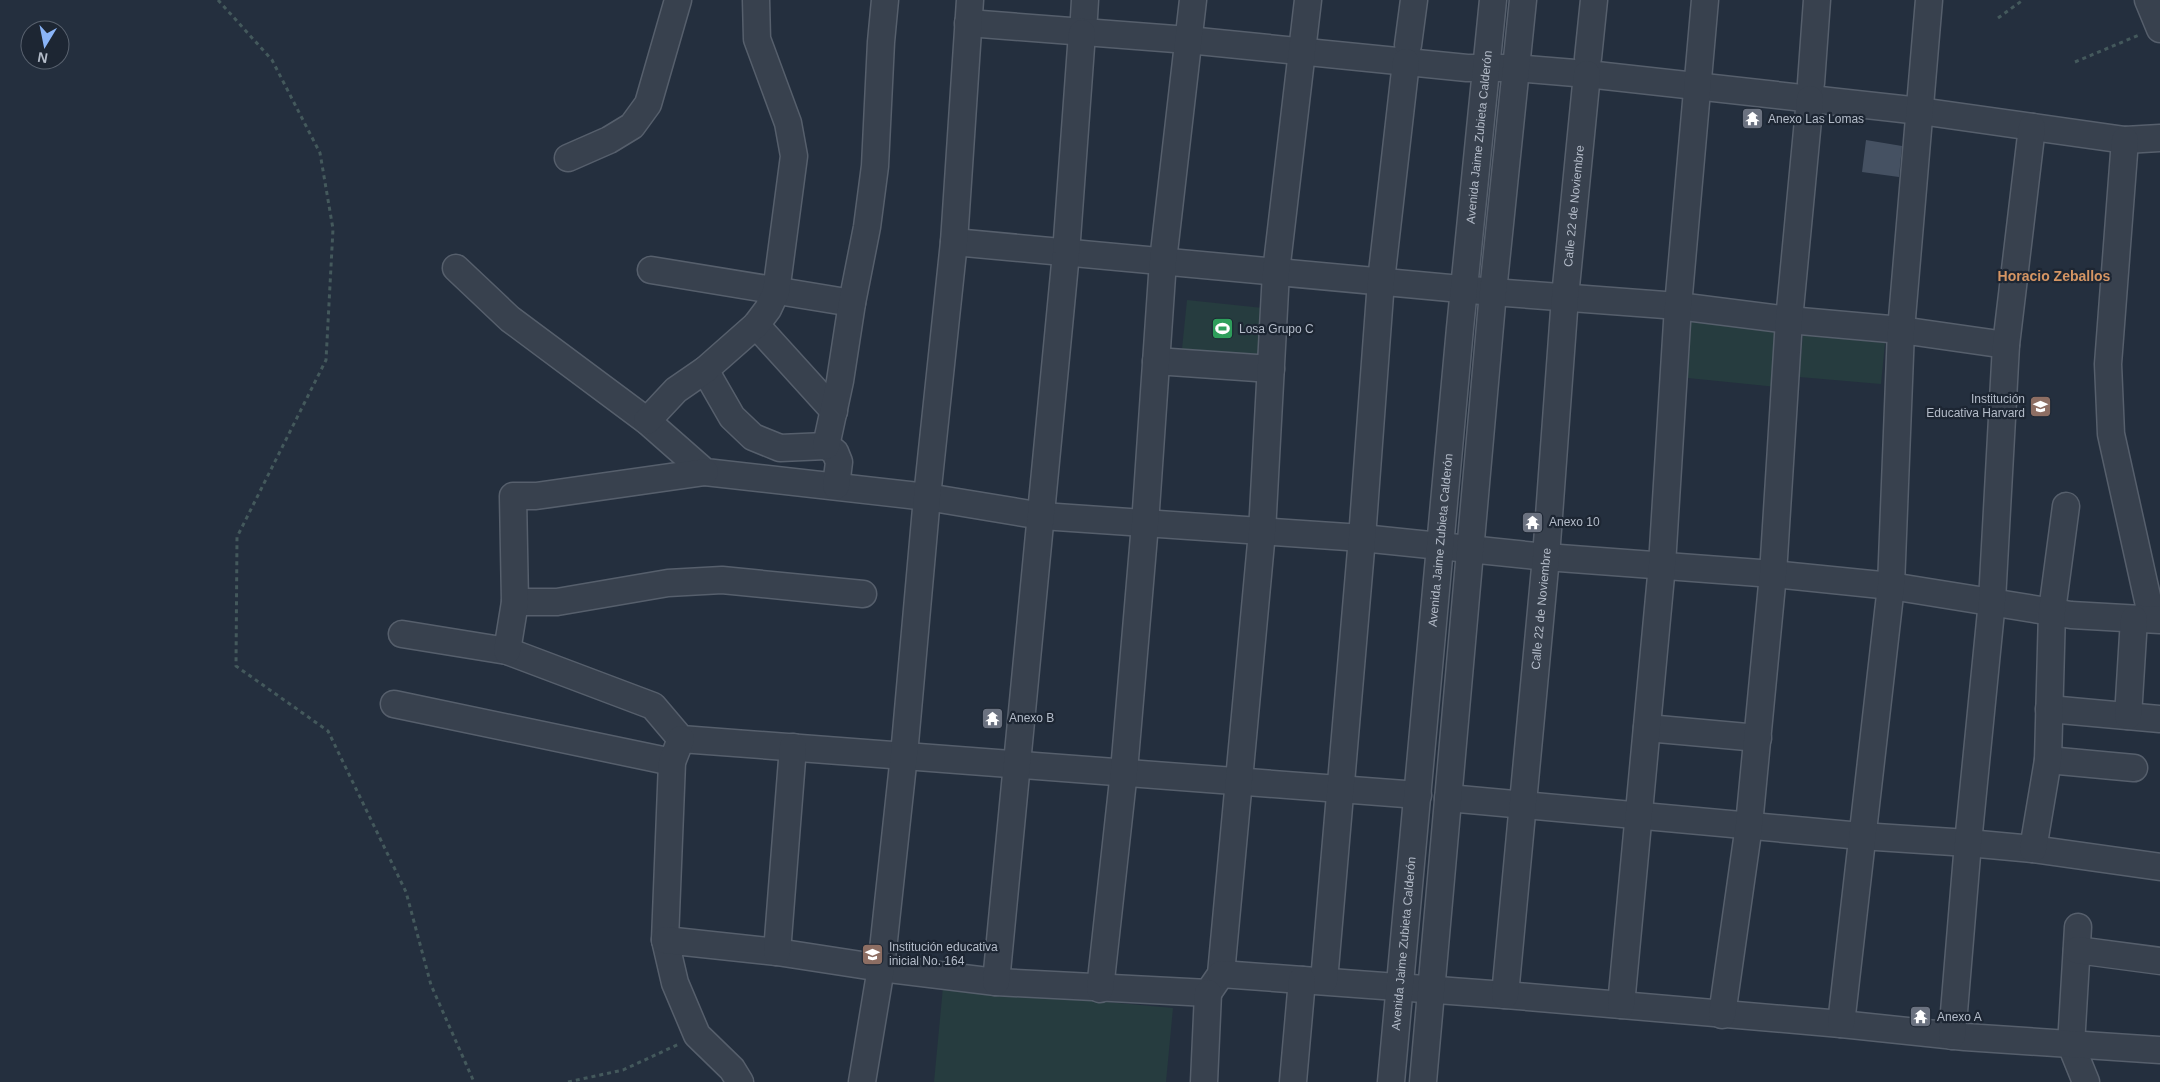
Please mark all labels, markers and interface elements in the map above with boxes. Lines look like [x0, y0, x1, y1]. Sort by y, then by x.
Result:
north arrow [20, 20, 70, 70]
text: N [36, 49, 49, 67]
street label: Avenida Jaime Zubieta Calderón [1464, 50, 1495, 224]
temple icon: Anexo Las Lomas [1740, 107, 1764, 131]
place label: Anexo Las Lomas [1768, 112, 1864, 126]
street label: Calle 22 de Noviembre [1561, 144, 1587, 268]
district label: Horacio Zeballos [1998, 268, 2111, 284]
sports icon: Losa Grupo C [1211, 317, 1235, 341]
place label: Losa Grupo C [1239, 322, 1314, 336]
place label: Institución Educativa Harvard [1926, 392, 2025, 420]
school or university icon: Institución Educativa Harvard [2029, 394, 2053, 418]
street label: Avenida Jaime Zubieta Calderón [1426, 453, 1455, 628]
temple icon: Anexo 10 [1521, 510, 1545, 534]
place label: Anexo 10 [1549, 515, 1600, 529]
street label: Calle 22 de Noviembre [1528, 547, 1554, 670]
temple icon: Anexo B [981, 706, 1005, 730]
place label: Anexo B [1009, 711, 1054, 725]
street label: Avenida Jaime Zubieta Calderón [1389, 856, 1419, 1031]
place label: Institución educativa inicial No. 164 [889, 940, 998, 968]
school or university icon: Institución educativa inicial No. 164 [861, 942, 885, 966]
temple icon: Anexo A [1909, 1005, 1933, 1029]
place label: Anexo A [1937, 1010, 1982, 1024]

